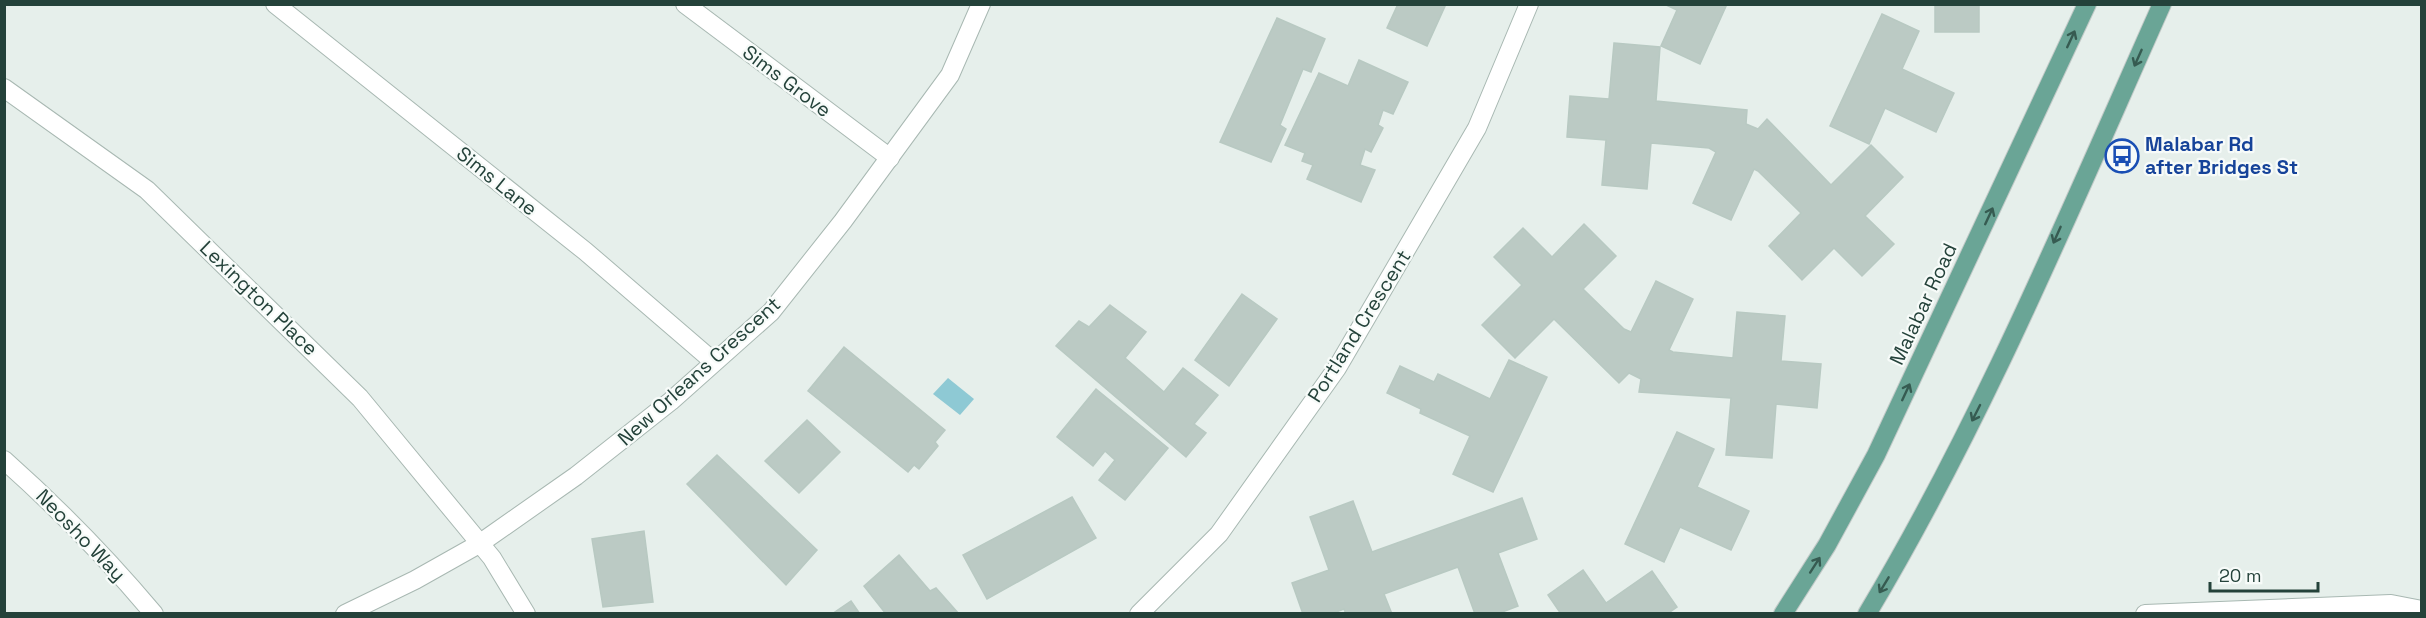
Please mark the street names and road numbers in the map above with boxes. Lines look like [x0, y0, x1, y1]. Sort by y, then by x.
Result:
street label: Sims Grove [737, 39, 837, 123]
street label: Sims Lane [451, 141, 543, 221]
street label: Lexington Place [194, 235, 324, 361]
street label: Malabar Road [1883, 239, 1963, 369]
street label: Portland Crescent [1302, 245, 1416, 407]
street label: New Orleans Crescent [612, 291, 786, 451]
street label: Neosho Way [31, 483, 131, 587]

